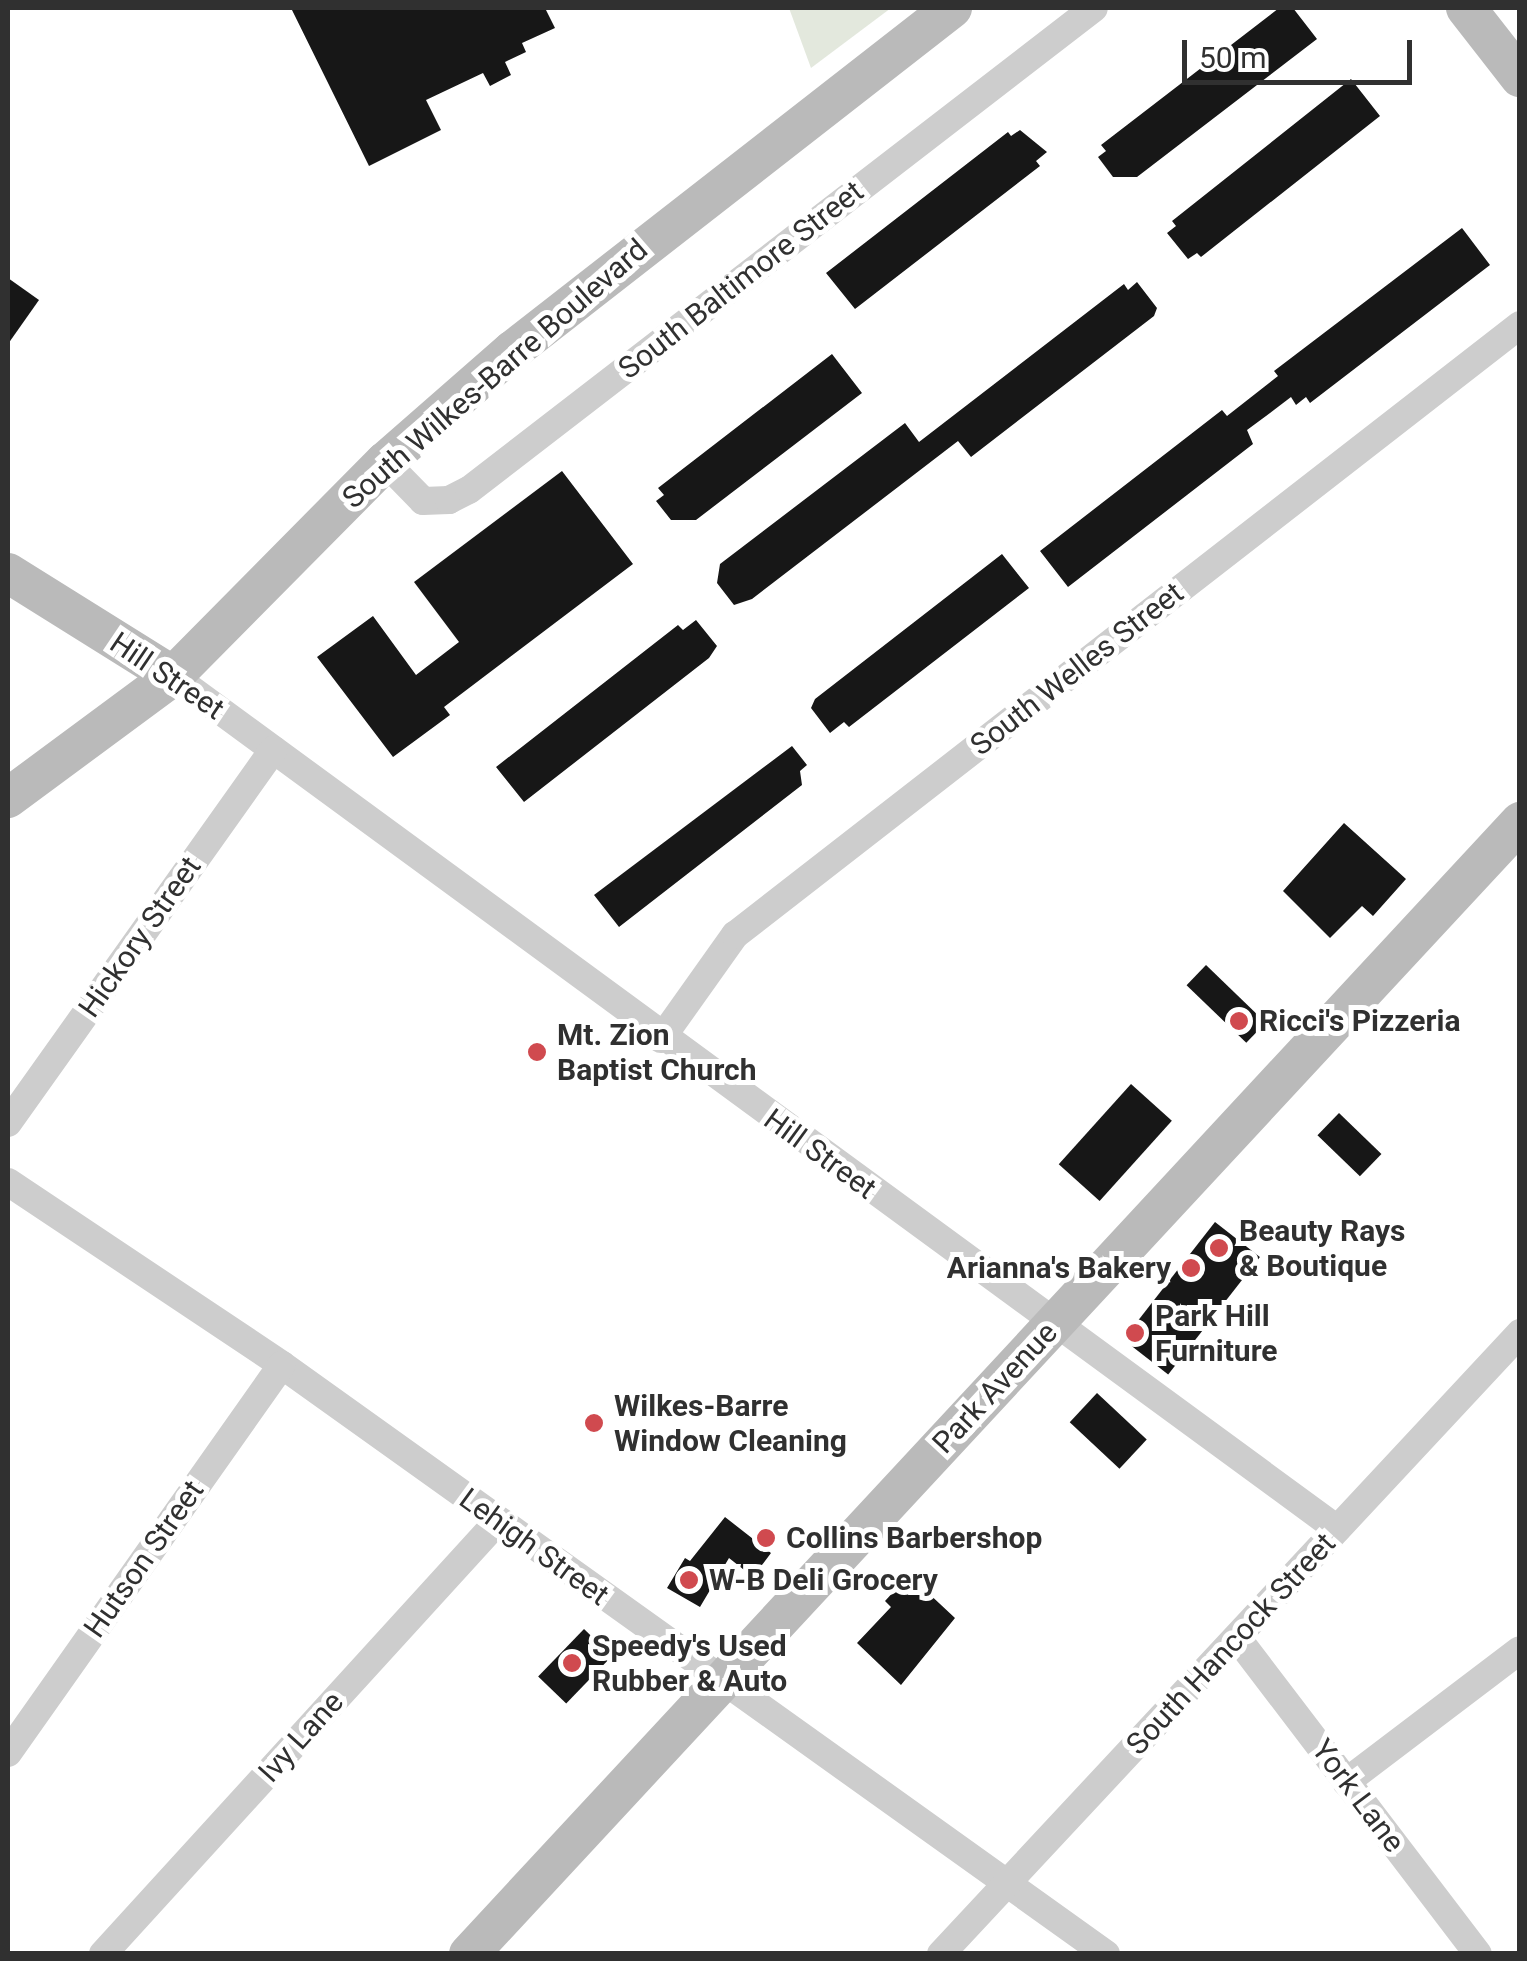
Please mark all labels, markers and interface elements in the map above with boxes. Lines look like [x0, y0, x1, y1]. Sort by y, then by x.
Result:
scale bar [1187, 20, 1417, 82]
text: 50 m [1199, 40, 1266, 75]
street label: South Baltimore Street [612, 173, 870, 387]
street label: South Wilkes-Barre Boulevard [335, 232, 655, 516]
street label: South Welles Street [964, 575, 1190, 763]
street label: Hill Street [103, 625, 231, 727]
street label: Hickory Street [71, 850, 209, 1024]
place label: Ricci's Pizzeria [1259, 1003, 1461, 1039]
marker: Ricci's Pizzeria [1228, 1010, 1250, 1032]
place label: Mt. Zion Baptist Church [557, 1017, 757, 1088]
marker: Mt. Zion Baptist Church [526, 1041, 548, 1063]
street label: Hill Street [757, 1101, 883, 1207]
place label: Beauty Rays & Boutique [1239, 1213, 1405, 1284]
marker: Beauty Rays & Boutique [1208, 1237, 1230, 1259]
place label: Arianna's Bakery [947, 1250, 1171, 1286]
marker: Arianna's Bakery [1180, 1257, 1202, 1279]
place label: Park Hill Furniture [1155, 1298, 1278, 1368]
street label: Park Avenue [925, 1315, 1065, 1461]
marker: Park Hill Furniture [1124, 1322, 1146, 1344]
place label: Wilkes-Barre Window Cleaning [614, 1388, 847, 1458]
marker: Wilkes-Barre Window Cleaning [583, 1412, 605, 1434]
street label: Hutson Street [77, 1474, 211, 1644]
street label: Lehigh Street [452, 1481, 616, 1613]
place label: Collins Barbershop [786, 1520, 1042, 1556]
street label: South Hancock Street [1119, 1526, 1343, 1762]
marker: Collins Barbershop [755, 1527, 777, 1549]
place label: W-B Deli Grocery [709, 1562, 938, 1598]
marker: W-B Deli Grocery [678, 1569, 700, 1591]
place label: Speedy's Used Rubber & Auto [592, 1628, 787, 1698]
marker: Speedy's Used Rubber & Auto [561, 1652, 583, 1674]
street label: Ivy Lane [251, 1684, 351, 1790]
street label: York Lane [1304, 1732, 1412, 1860]

